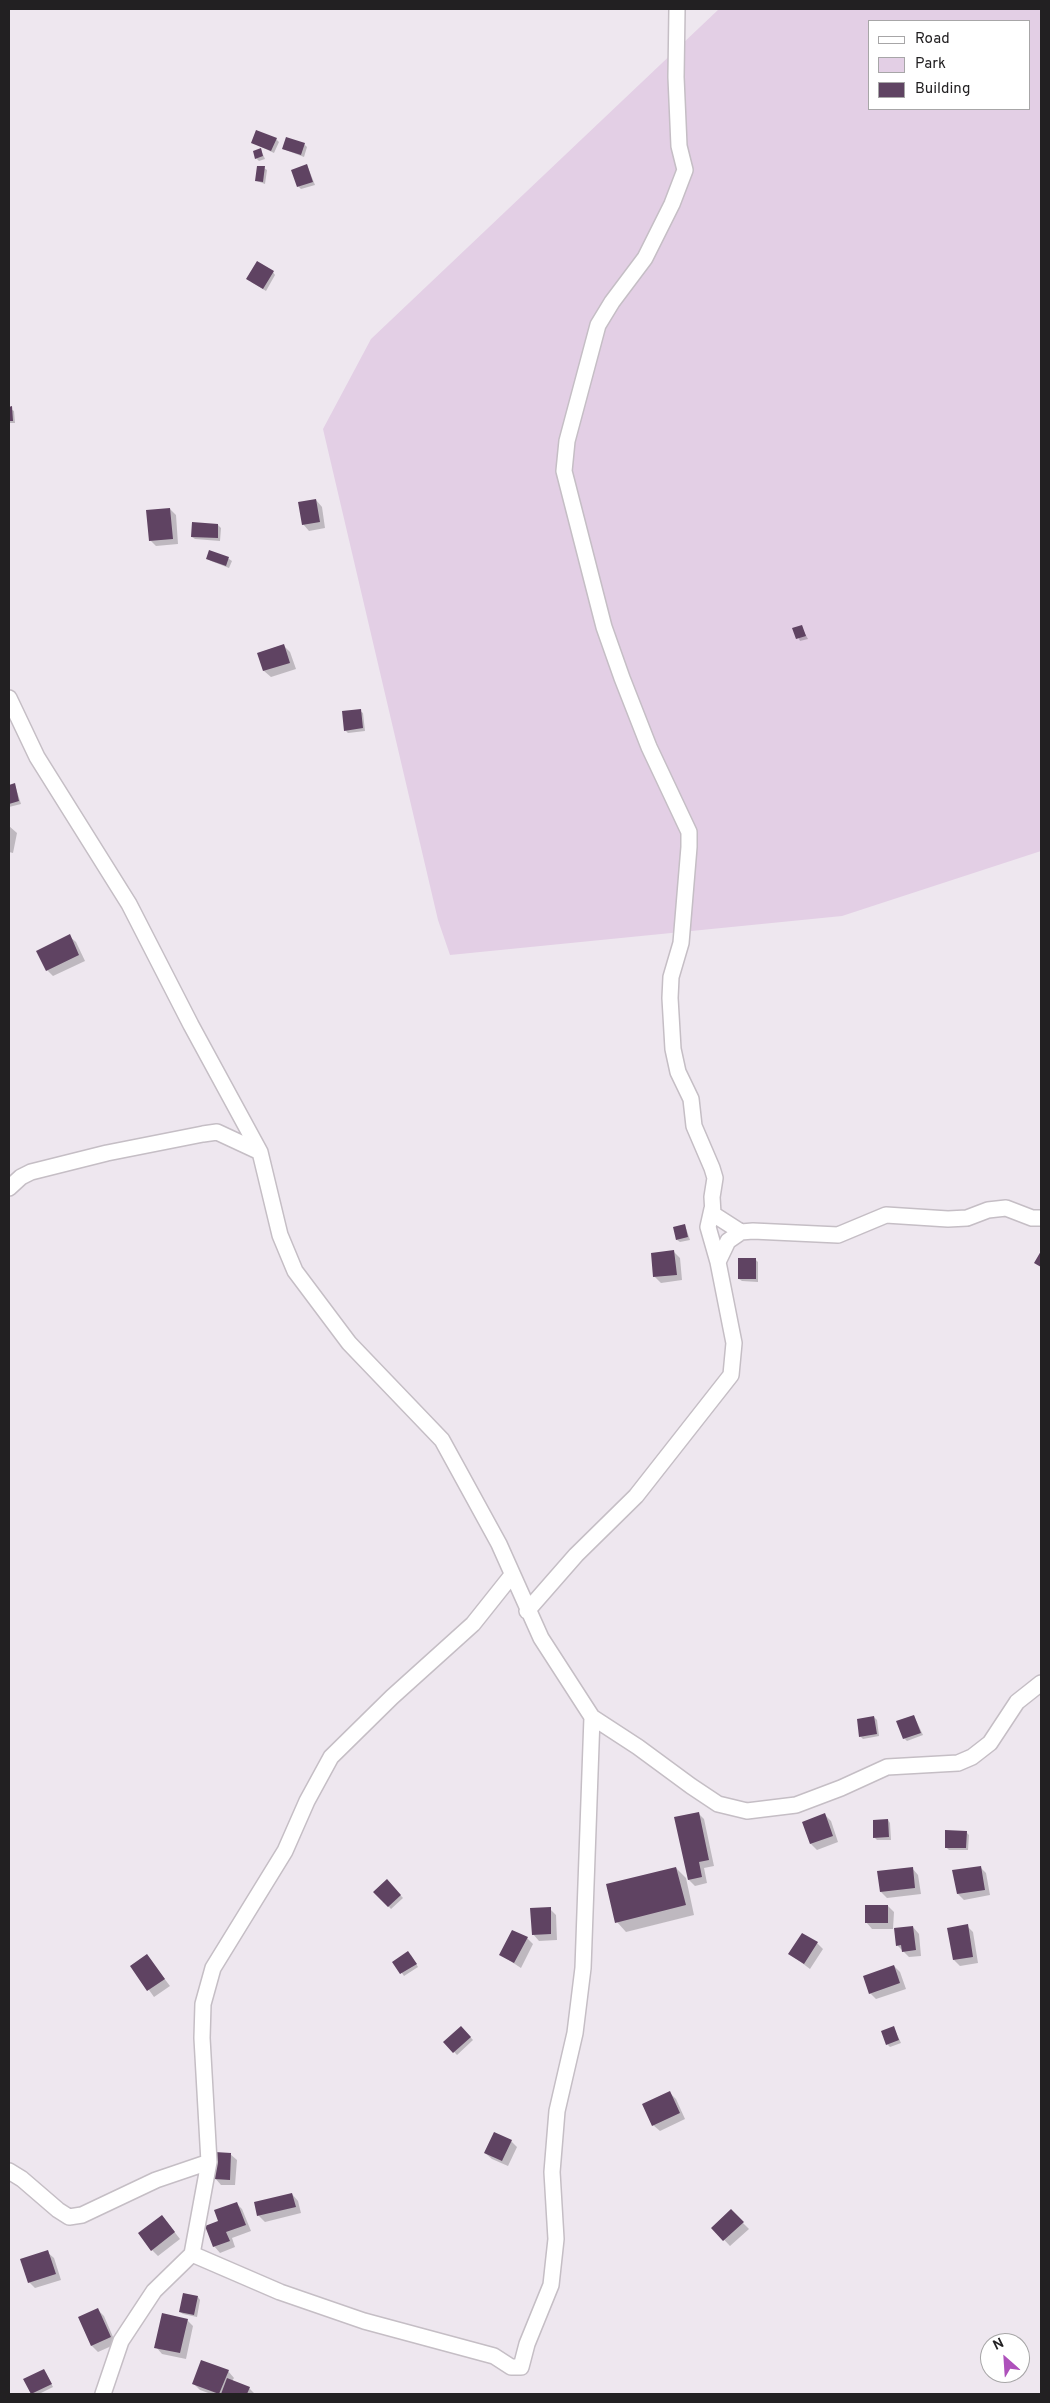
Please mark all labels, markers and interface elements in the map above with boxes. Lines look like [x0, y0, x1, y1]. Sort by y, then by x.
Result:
legend [868, 20, 1030, 110]
text: Road [915, 30, 950, 49]
text: Park [915, 55, 946, 74]
text: Building [915, 80, 970, 99]
north arrow [980, 2333, 1030, 2383]
text: N [990, 2335, 1007, 2355]

